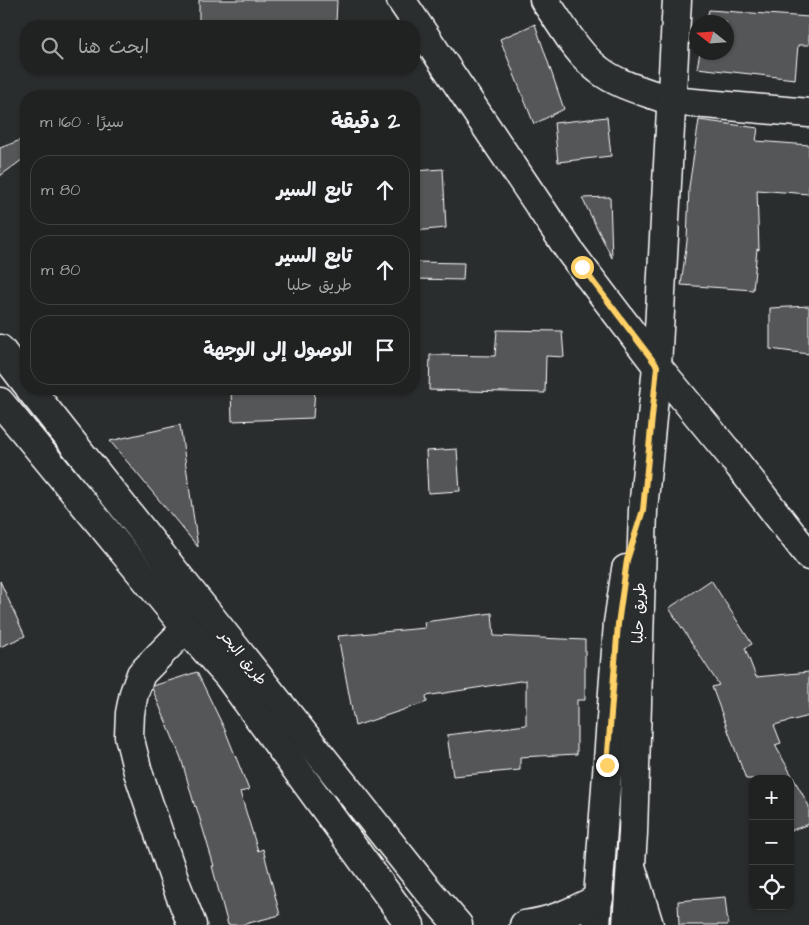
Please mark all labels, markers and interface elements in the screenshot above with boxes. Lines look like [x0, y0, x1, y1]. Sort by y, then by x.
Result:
north arrow [689, 15, 734, 60]
search box [20, 20, 420, 75]
icon: search [38, 34, 66, 62]
text: ابحث هنا [78, 34, 149, 61]
text: 2 دقيقة [331, 107, 400, 136]
text: سيرًا · 160 m [40, 111, 124, 133]
icon: ahead [371, 176, 399, 204]
text: تابع السير [277, 177, 352, 204]
text: 80 m [41, 179, 80, 201]
text: تابع السير [277, 243, 352, 270]
icon: ahead [371, 256, 399, 284]
route start [571, 256, 594, 279]
text: 80 m [41, 259, 80, 281]
text: طريق حلبا [287, 274, 352, 296]
icon: arrive [371, 336, 399, 364]
text: الوصول إلى الوجهة [203, 337, 352, 364]
street label: طريق حلبا [627, 582, 651, 644]
street label: طريق البحر [214, 625, 272, 690]
route end [596, 754, 619, 777]
map controls [749, 775, 794, 910]
button: + [749, 775, 794, 820]
button: − [749, 820, 794, 865]
button: locate [749, 865, 794, 910]

